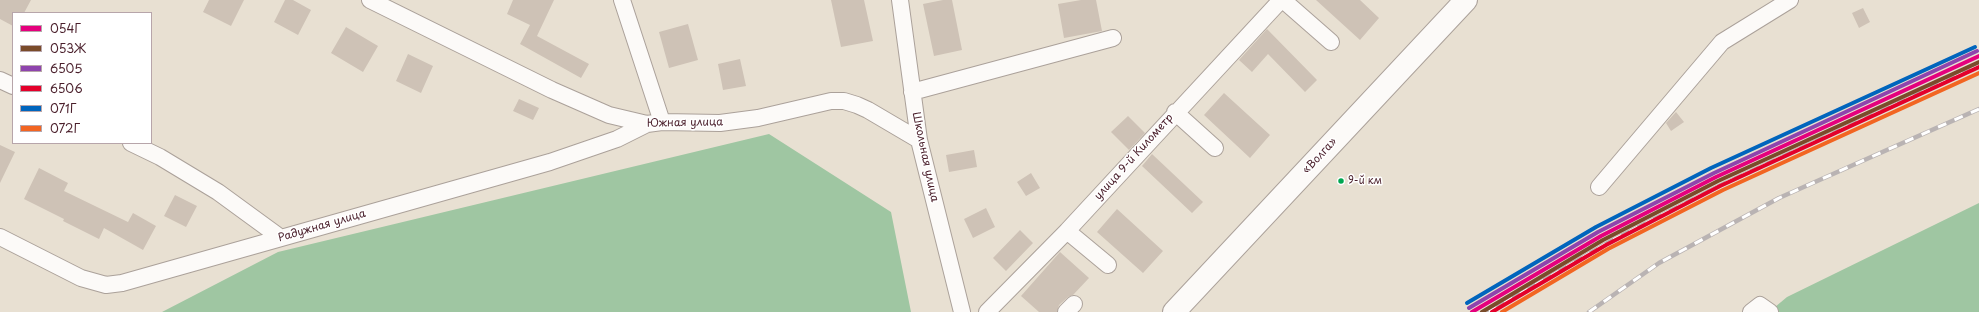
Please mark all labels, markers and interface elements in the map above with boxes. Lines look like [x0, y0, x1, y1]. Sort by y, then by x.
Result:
legend [12, 12, 152, 144]
text: 054Г [50, 19, 81, 37]
text: 053Ж [50, 39, 86, 57]
text: 6505 [50, 59, 82, 77]
text: 6506 [50, 79, 83, 97]
text: 071Г [50, 99, 76, 117]
street label: Школьная улица [909, 111, 941, 203]
street label: улица 9-й Километр [1092, 111, 1176, 203]
street label: Южная улица [647, 116, 723, 130]
text: 072Г [50, 119, 80, 137]
street label: «Волга» [1300, 135, 1340, 177]
place label: 9-й км [1348, 175, 1382, 187]
marker: 9-й км [1336, 176, 1346, 186]
street label: Радужная улица [277, 207, 367, 245]

